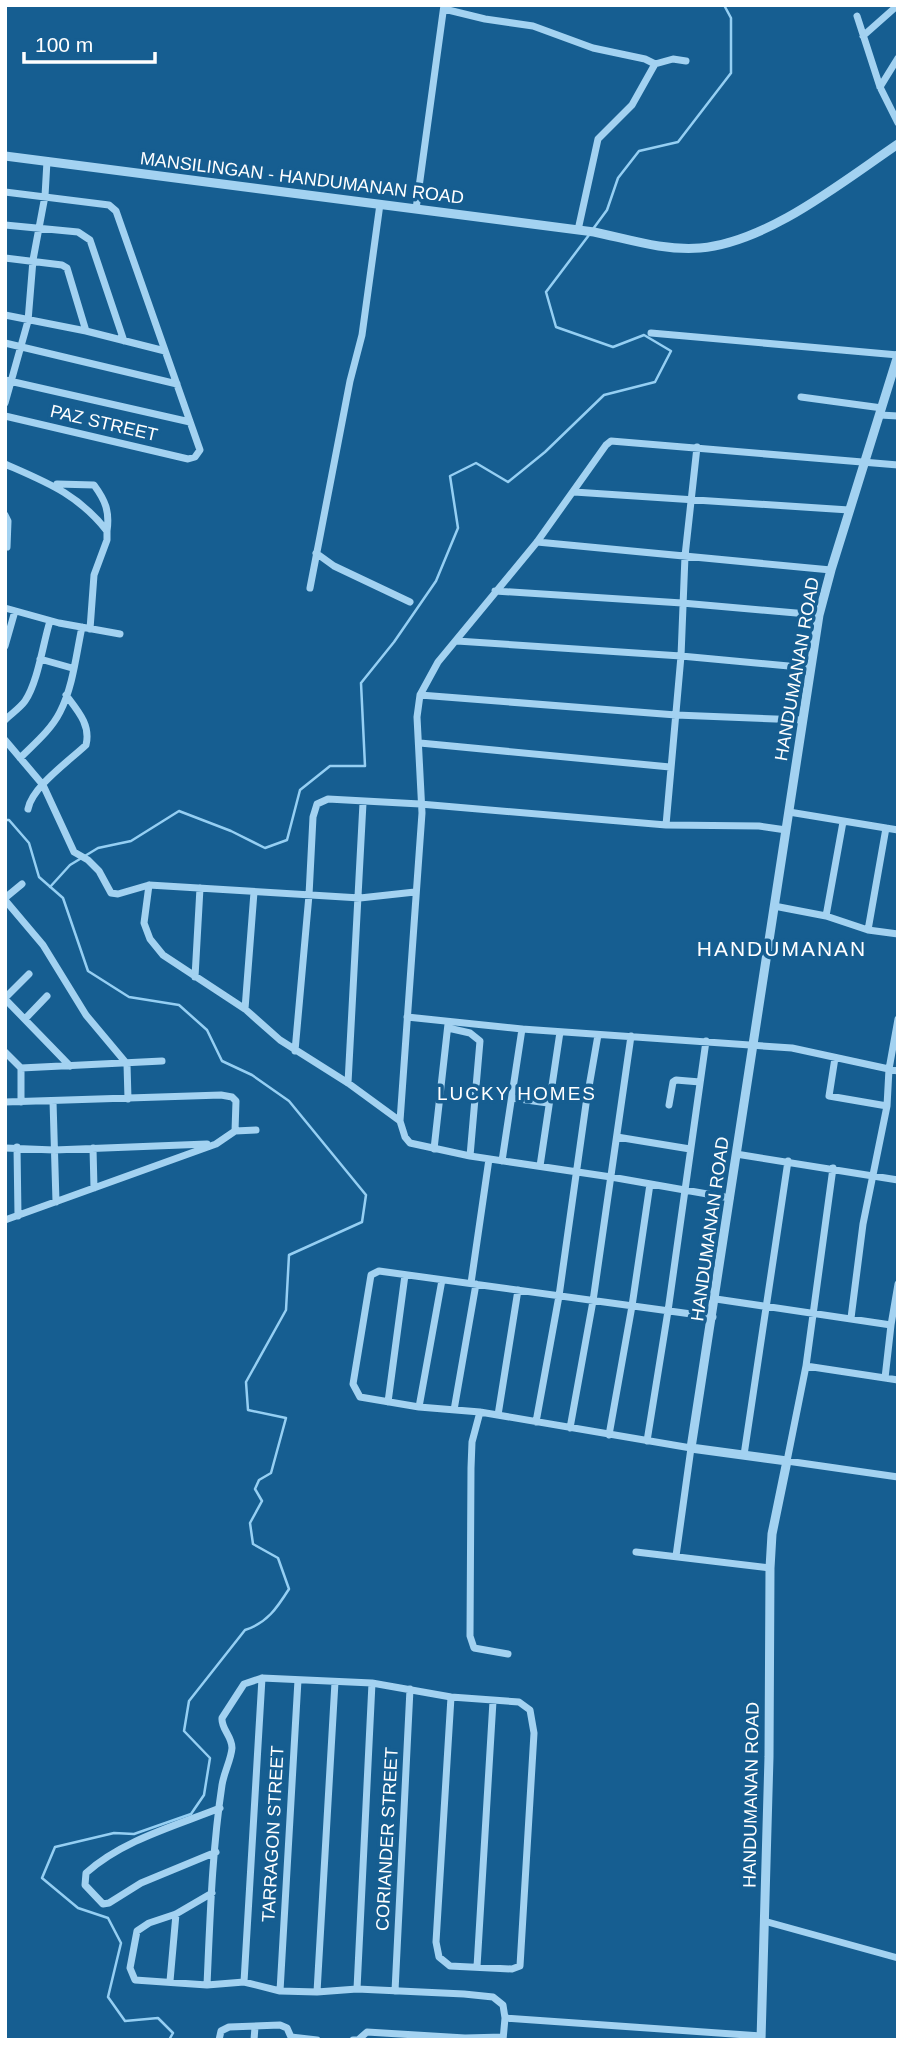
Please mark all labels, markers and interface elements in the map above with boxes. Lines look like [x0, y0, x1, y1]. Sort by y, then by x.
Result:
scale bar [24, 21, 156, 65]
text: 100 m [35, 33, 93, 56]
street label: MANSILINGAN - HANDUMANAN ROAD [139, 148, 465, 208]
street label: PAZ STREET [48, 401, 160, 445]
street label: HANDUMANAN ROAD [771, 576, 823, 762]
district label: HANDUMANAN [697, 937, 867, 960]
district label: LUCKY HOMES [437, 1083, 597, 1104]
street label: HANDUMANAN ROAD [687, 1136, 733, 1322]
street label: HANDUMANAN ROAD [739, 1702, 763, 1888]
street label: TARRAGON STREET [258, 1745, 288, 1923]
street label: CORIANDER STREET [372, 1747, 402, 1931]

